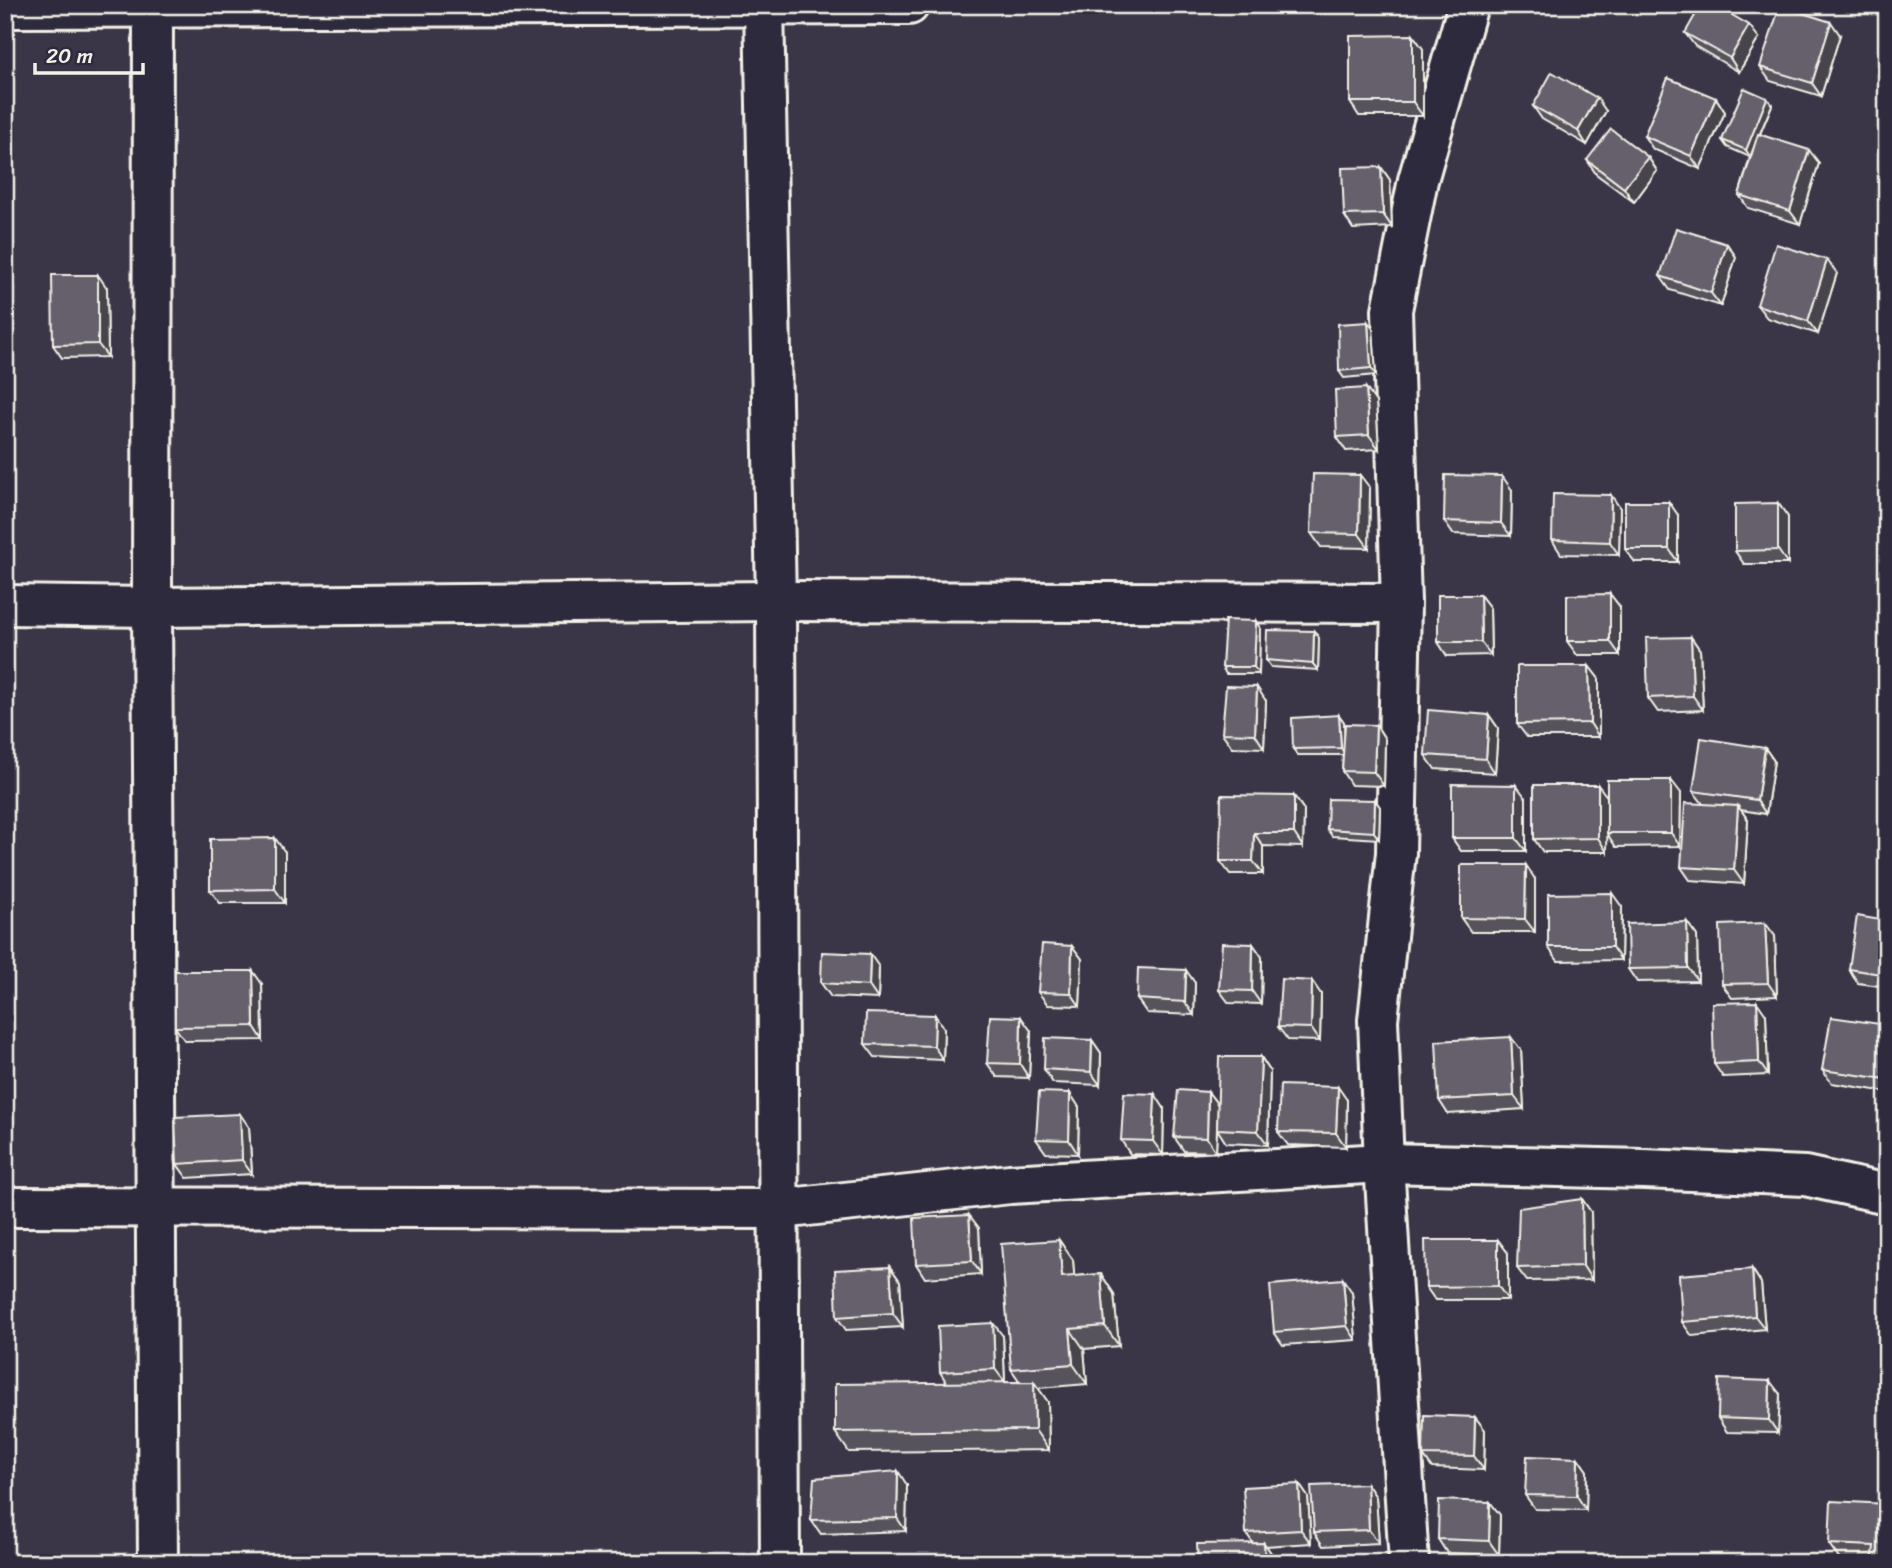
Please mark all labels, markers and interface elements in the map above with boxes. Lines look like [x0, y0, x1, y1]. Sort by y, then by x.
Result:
scale bar [35, 32, 144, 76]
text: 20 m [46, 37, 93, 75]

